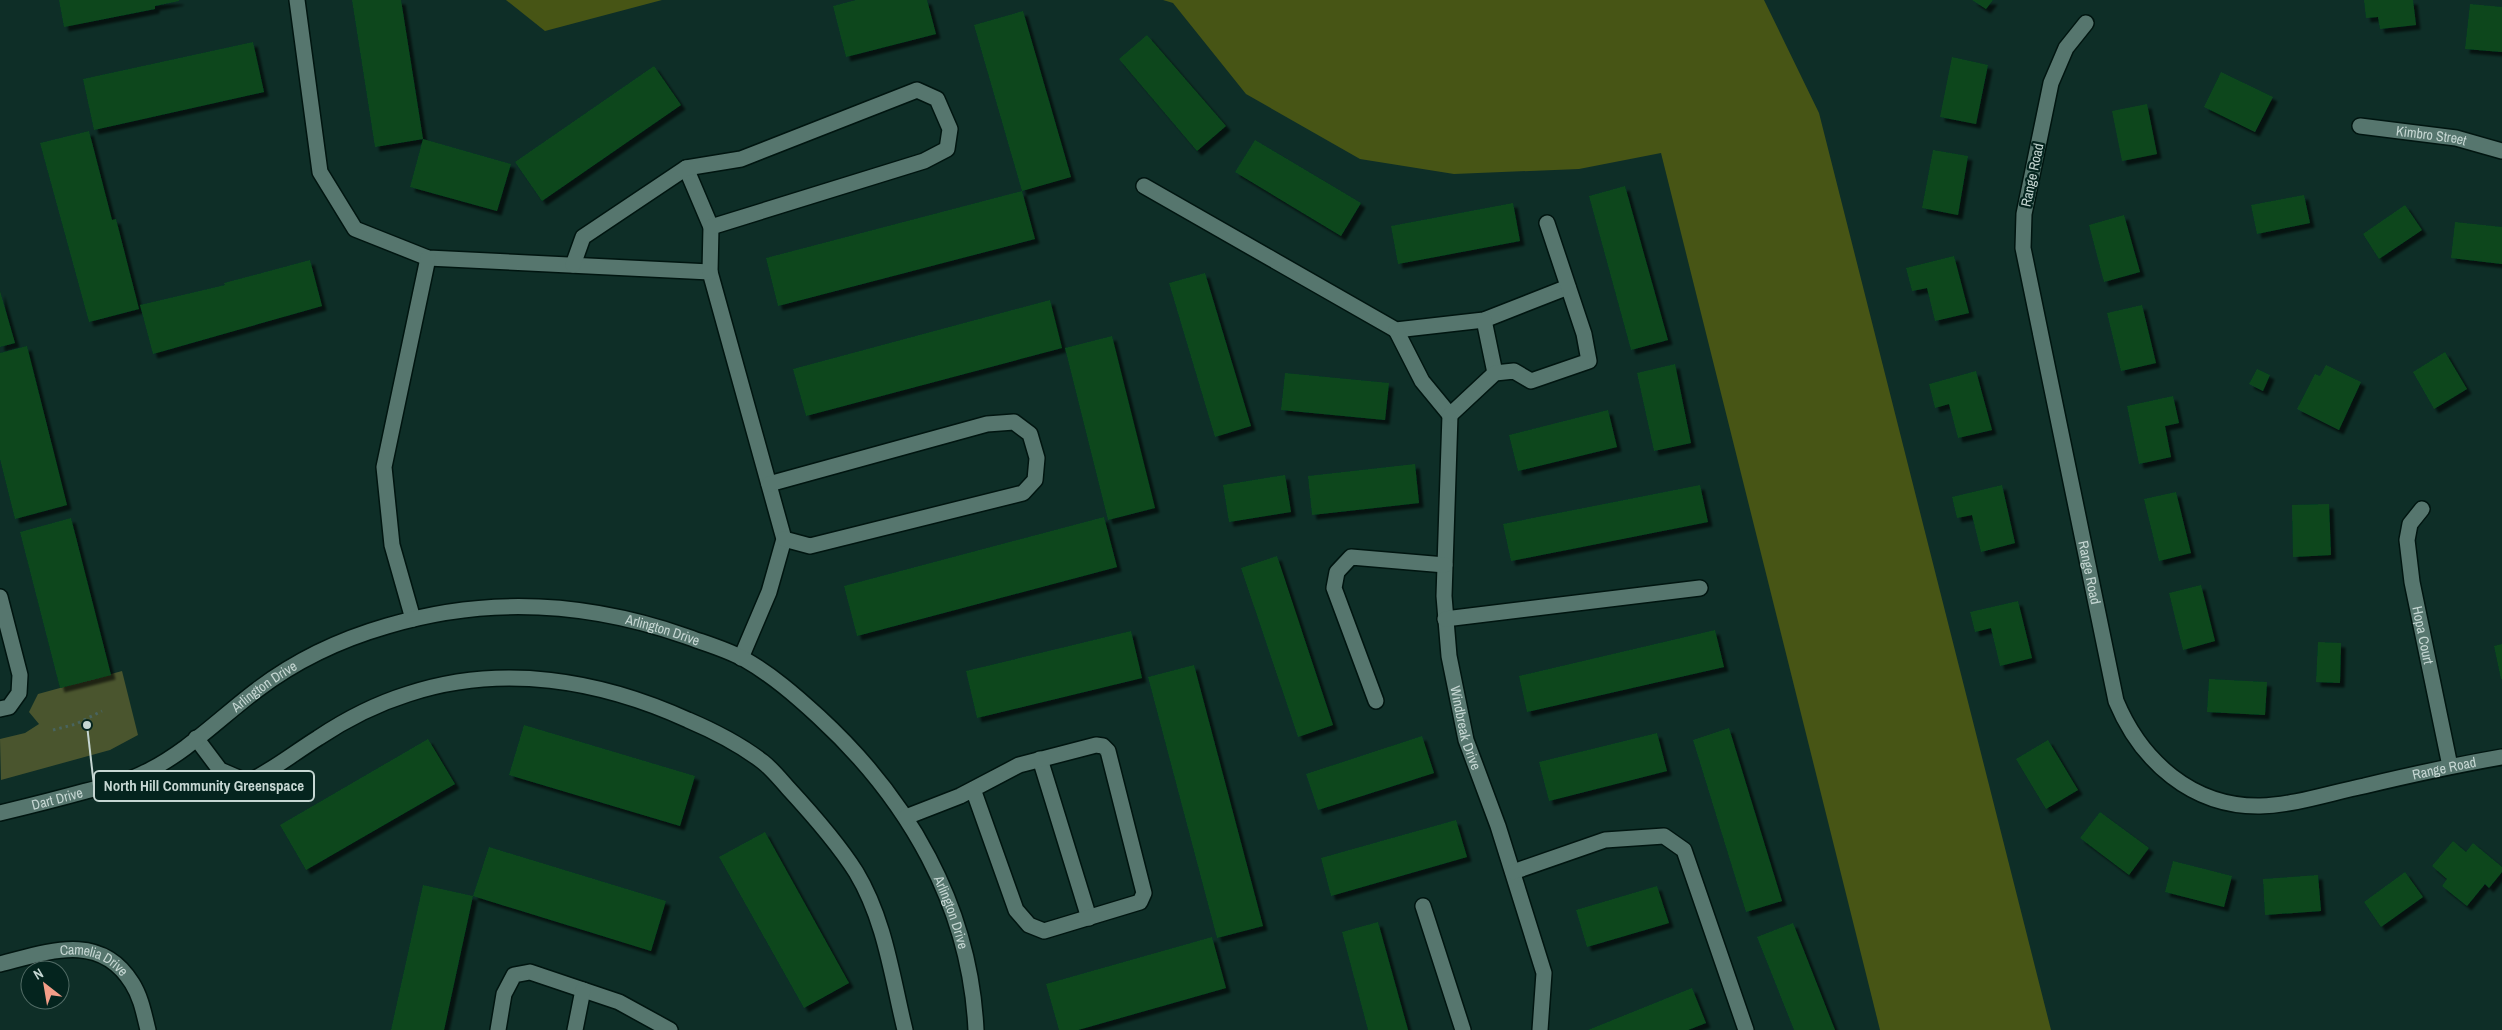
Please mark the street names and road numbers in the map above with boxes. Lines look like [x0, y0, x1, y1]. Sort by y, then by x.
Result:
street label: Kimbro Street [2395, 122, 2469, 150]
street label: Range Road [2016, 142, 2048, 208]
street label: Range Road [2074, 539, 2105, 606]
street label: Hopa Court [2408, 604, 2438, 666]
street label: Arlington Drive [623, 610, 702, 649]
street label: Arlington Drive [227, 657, 300, 717]
street label: Windbreak Drive [1446, 684, 1485, 772]
street label: Range Road [2411, 753, 2477, 784]
street label: Dart Drive [30, 783, 85, 814]
street label: Arlington Drive [929, 872, 972, 951]
street label: Camelia Drive [59, 940, 132, 980]

